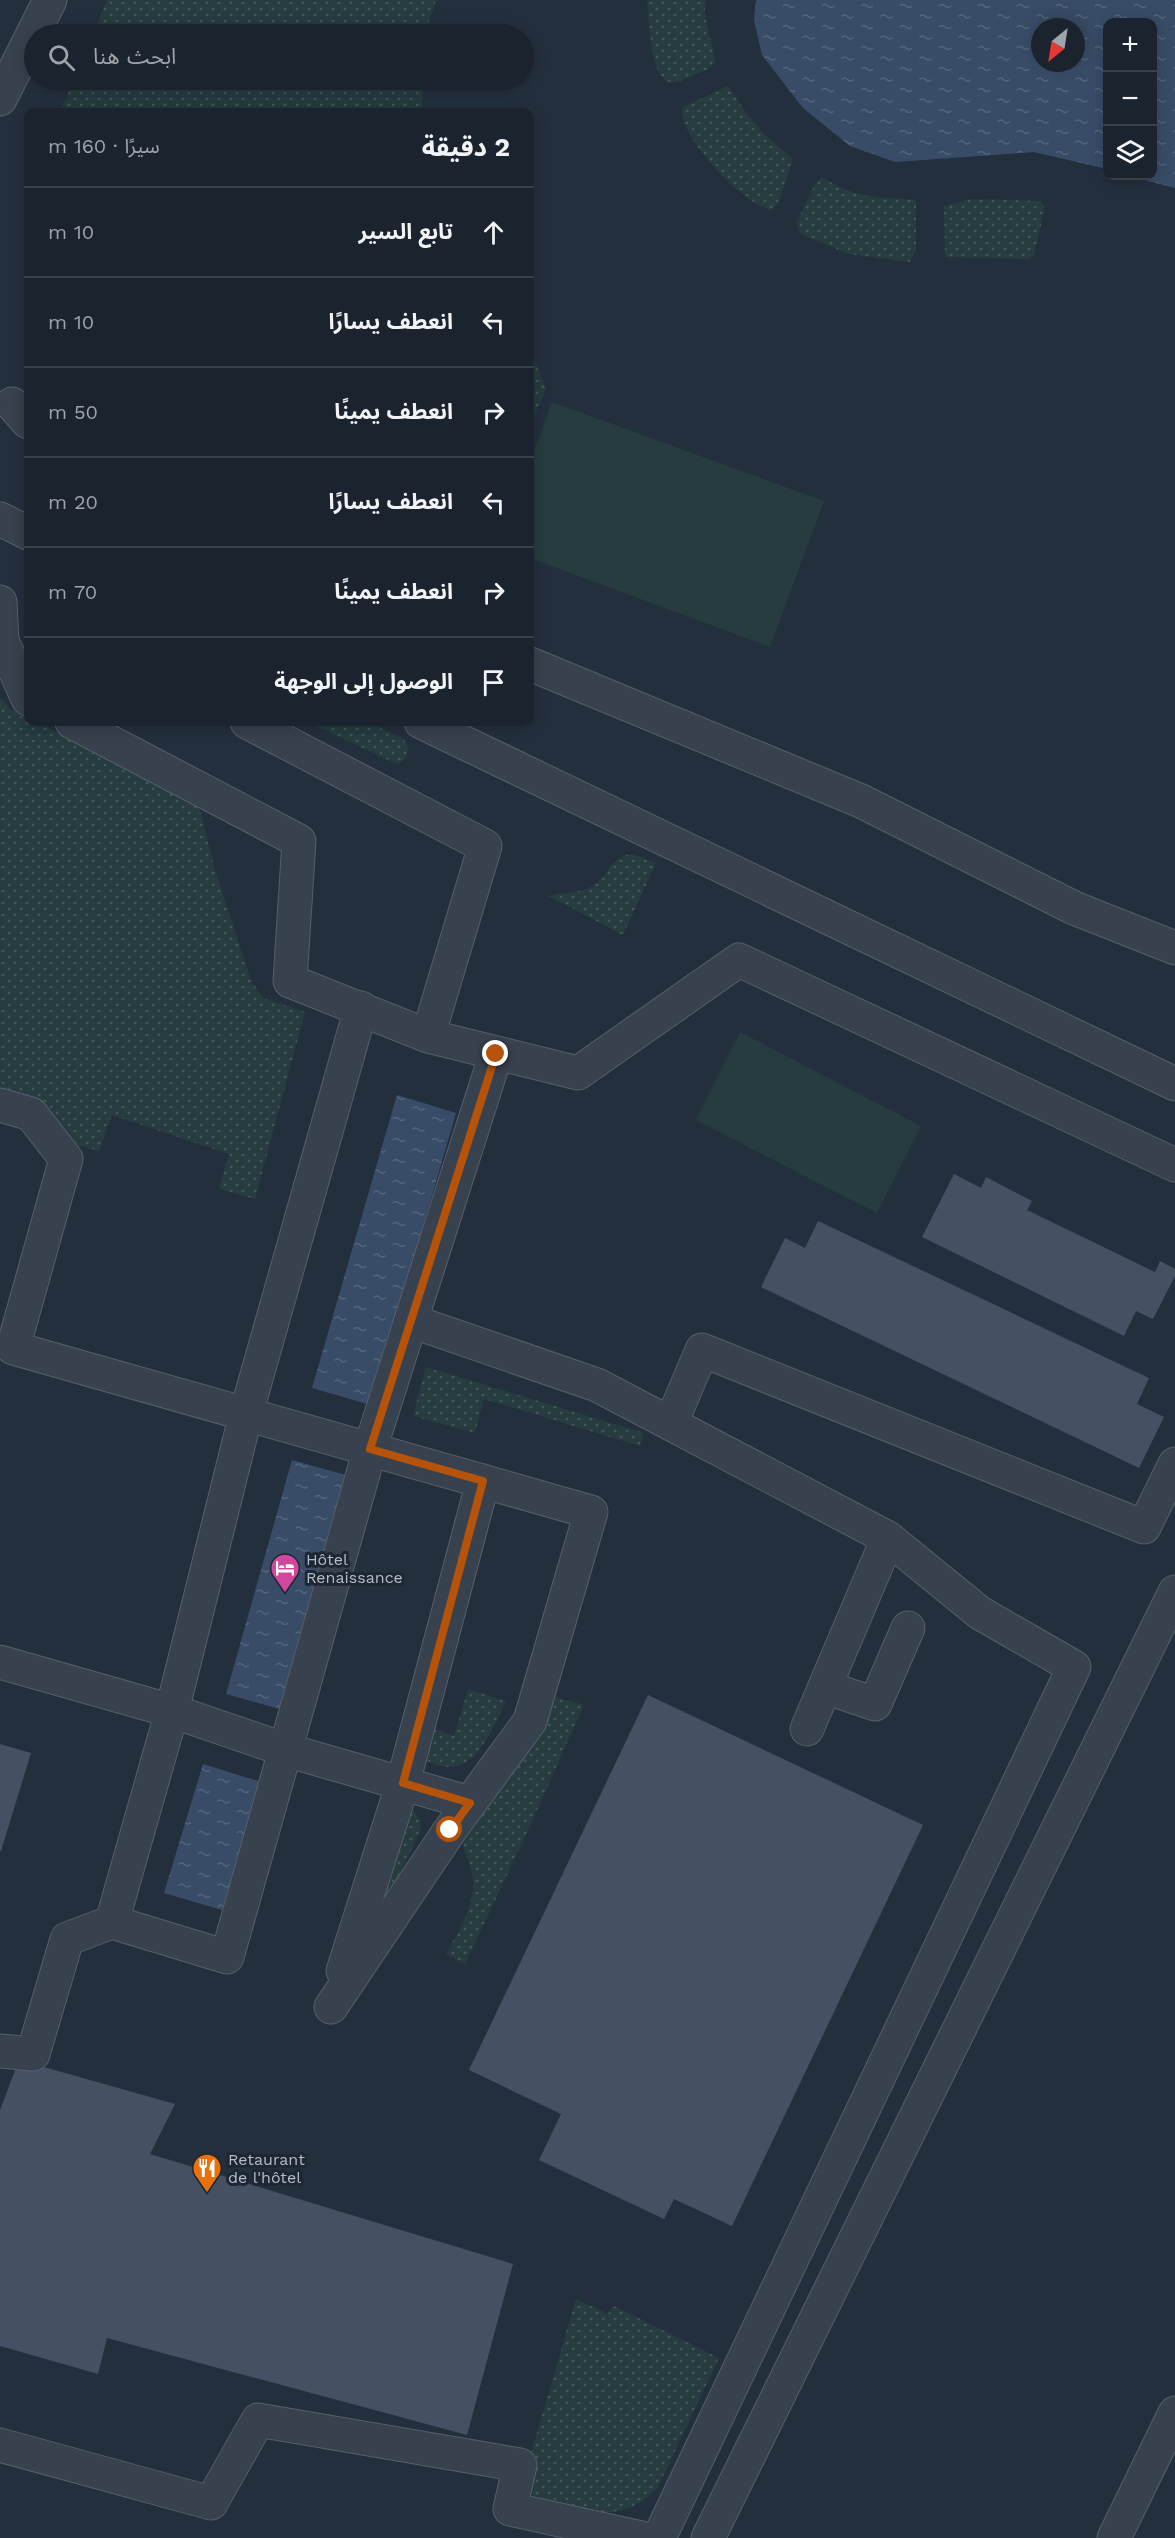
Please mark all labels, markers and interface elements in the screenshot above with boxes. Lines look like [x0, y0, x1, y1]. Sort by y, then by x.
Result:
north arrow [1031, 18, 1085, 72]
map controls [1103, 18, 1157, 180]
button: + [1103, 18, 1157, 72]
search box [24, 24, 534, 90]
icon: search [45, 41, 78, 74]
text: ابحث هنا [93, 44, 176, 69]
button: − [1103, 72, 1157, 126]
button: layers [1103, 126, 1157, 180]
text: 2 دقيقة [422, 132, 510, 162]
text: سيرًا · 160 m [48, 134, 160, 158]
icon: ahead [477, 216, 510, 249]
text: تابع السير [358, 219, 453, 244]
text: 10 m [48, 220, 94, 244]
icon: left [477, 306, 510, 339]
text: انعطف يسارًا [329, 309, 453, 334]
text: 10 m [48, 310, 94, 334]
icon: right [477, 396, 510, 429]
text: انعطف يمينًا [334, 399, 453, 424]
text: 50 m [48, 400, 98, 424]
icon: left [477, 486, 510, 519]
text: انعطف يسارًا [329, 489, 453, 514]
text: 20 m [48, 490, 98, 514]
icon: right [477, 576, 510, 609]
text: انعطف يمينًا [334, 579, 453, 604]
text: 70 m [48, 580, 97, 604]
icon: arrive [477, 666, 510, 699]
text: الوصول إلى الوجهة [274, 669, 453, 694]
route end [482, 1040, 508, 1066]
place label: Hôtel Renaissance [306, 1550, 403, 1587]
hotel icon: Hôtel Renaissance [269, 1552, 301, 1594]
route start [436, 1816, 462, 1842]
place label: Retaurant de l'hôtel [228, 2150, 305, 2187]
restaurant icon: Retaurant de l'hôtel [191, 2152, 223, 2194]

